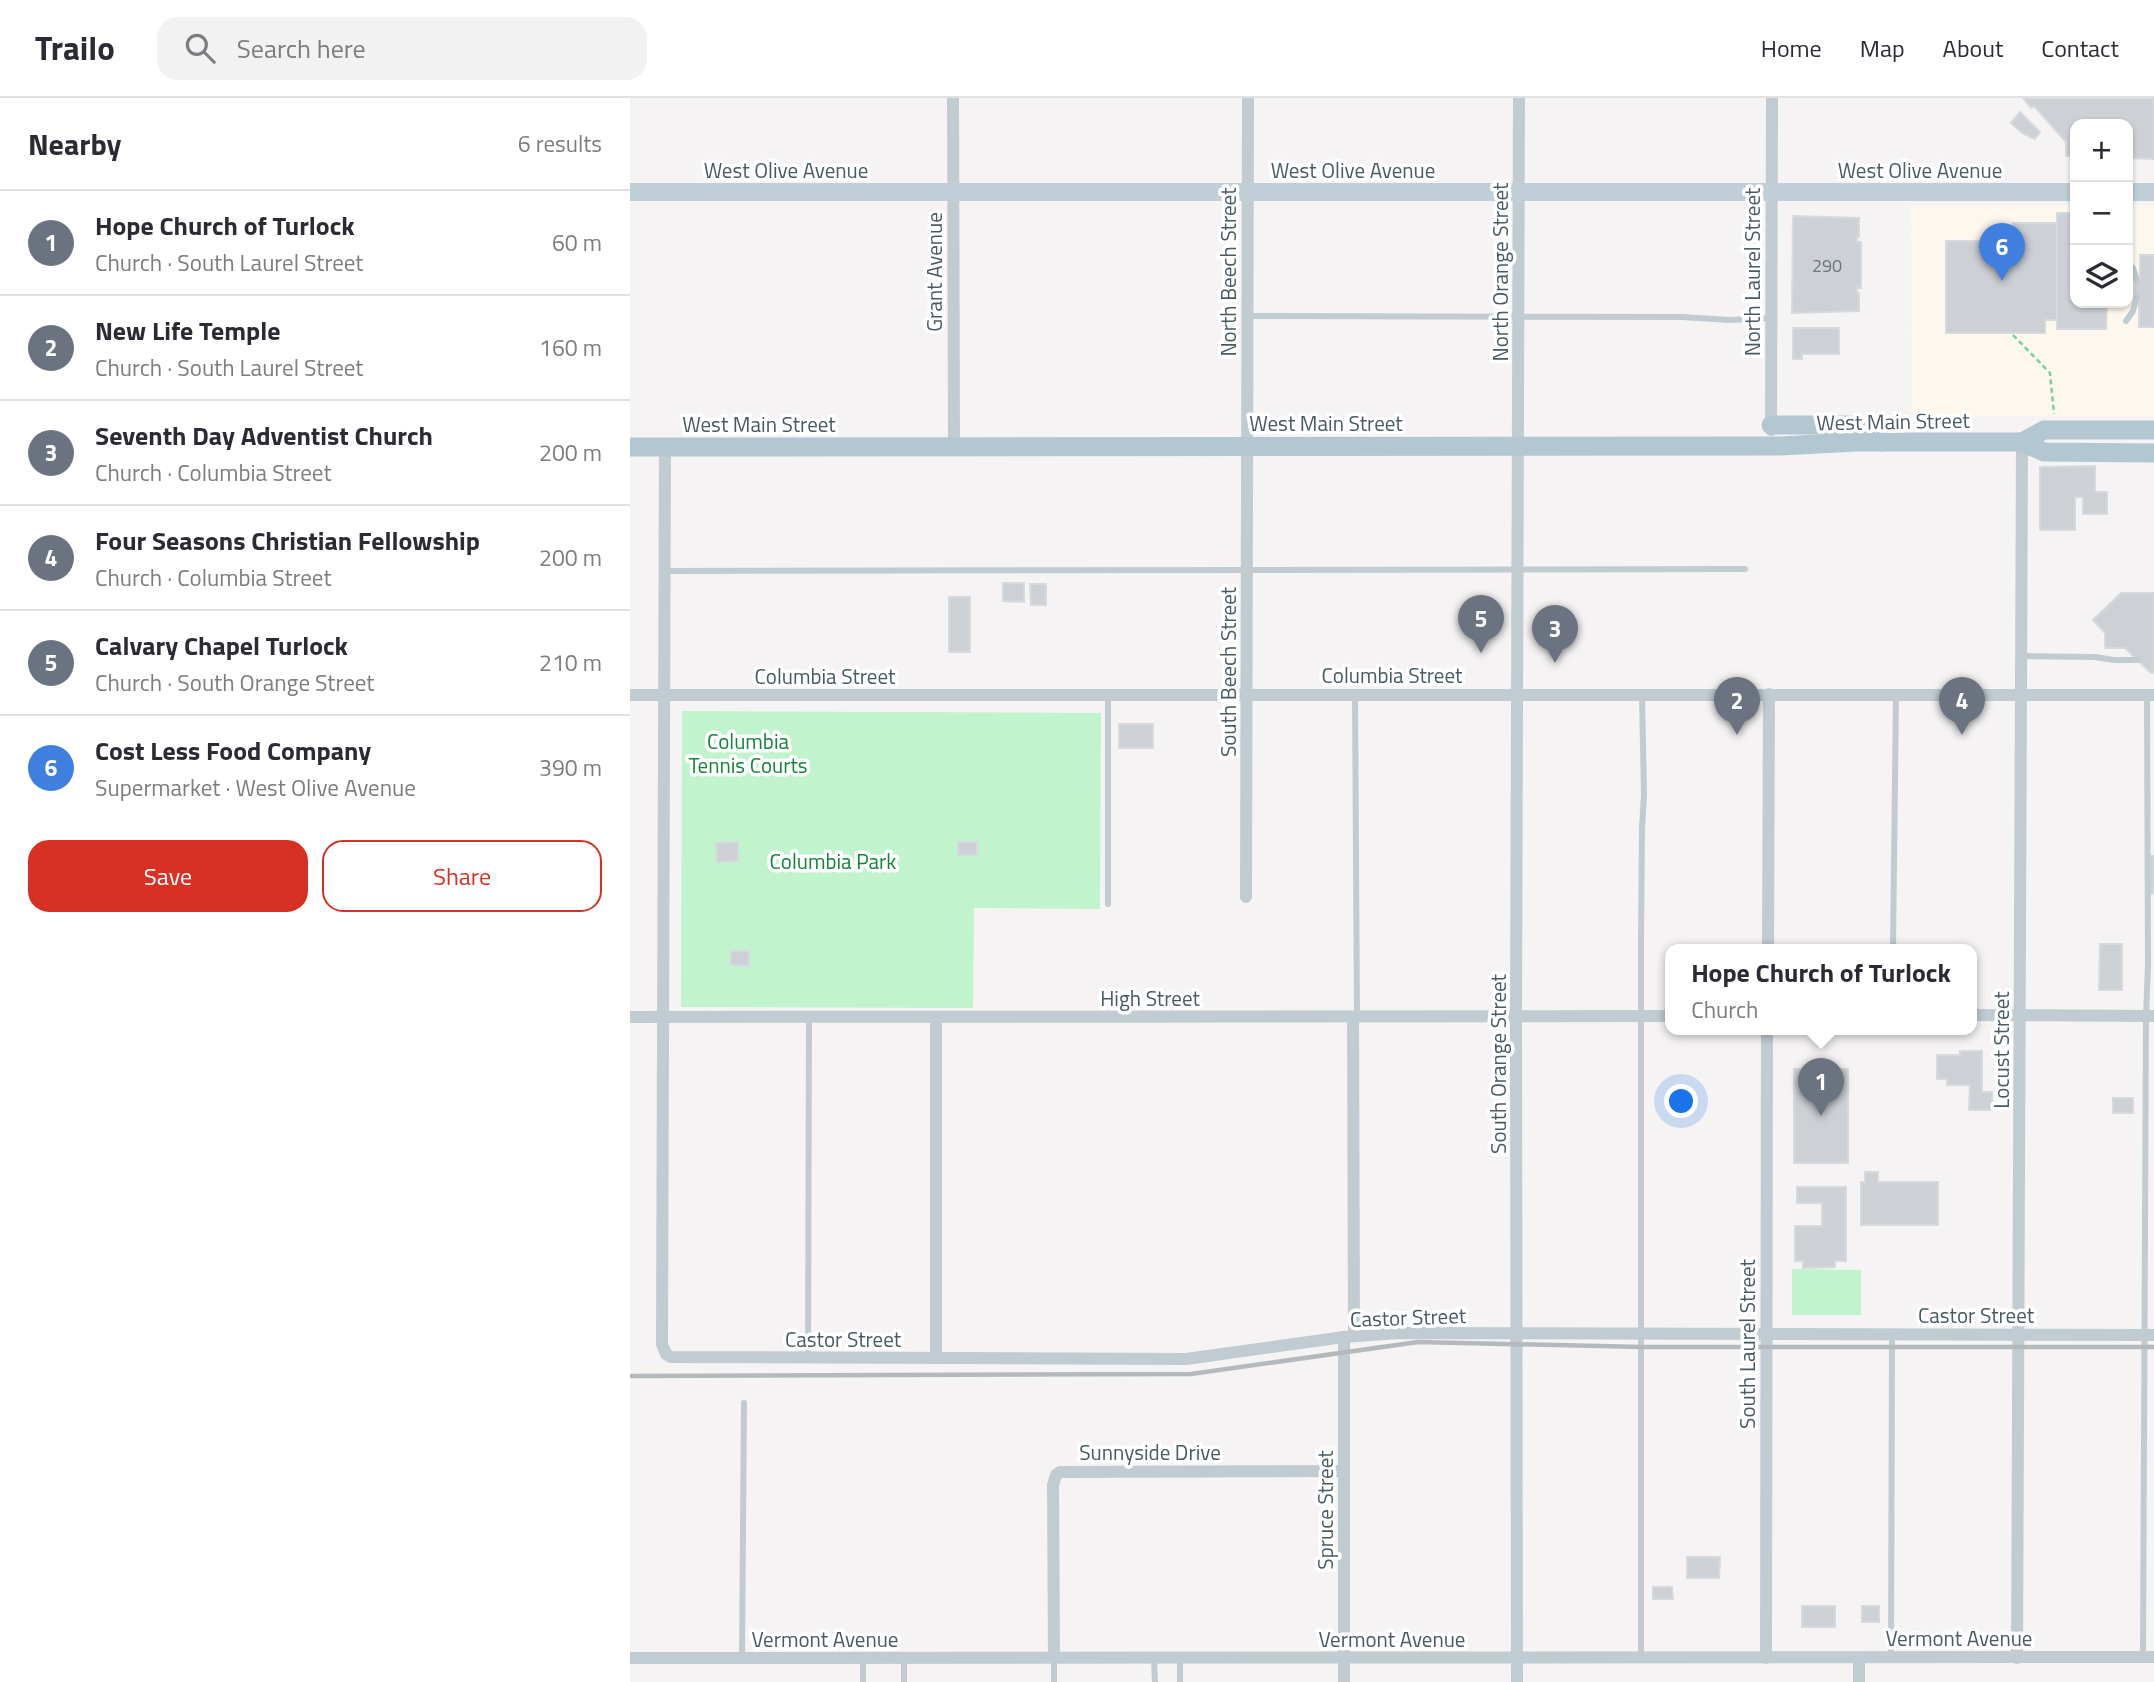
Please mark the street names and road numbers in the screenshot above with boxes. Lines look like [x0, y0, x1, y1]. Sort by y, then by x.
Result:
street label: West Olive Avenue [704, 154, 868, 186]
street label: West Olive Avenue [1271, 154, 1435, 186]
street label: West Olive Avenue [1838, 154, 2002, 186]
street label: North Orange Street [1484, 182, 1516, 361]
street label: North Beech Street [1212, 187, 1244, 357]
street label: North Laurel Street [1736, 187, 1768, 356]
street label: Grant Avenue [918, 212, 950, 332]
street label: West Main Street [1816, 404, 1971, 438]
street label: West Main Street [1249, 407, 1403, 439]
street label: West Main Street [682, 408, 836, 440]
street label: South Beech Street [1212, 586, 1244, 757]
street label: Columbia Street [1322, 659, 1463, 691]
street label: Columbia Street [755, 660, 896, 692]
street label: South Orange Street [1482, 973, 1514, 1154]
street label: High Street [1100, 982, 1200, 1014]
street label: Locust Street [1985, 991, 2017, 1109]
street label: South Laurel Street [1731, 1258, 1763, 1429]
street label: Castor Street [1349, 1299, 1467, 1335]
street label: Castor Street [1918, 1299, 2035, 1331]
street label: Castor Street [785, 1323, 902, 1355]
street label: Sunnyside Drive [1079, 1436, 1221, 1468]
street label: Spruce Street [1309, 1450, 1341, 1570]
street label: Vermont Avenue [1886, 1622, 2032, 1654]
street label: Vermont Avenue [752, 1623, 898, 1655]
street label: Vermont Avenue [1319, 1623, 1465, 1655]

